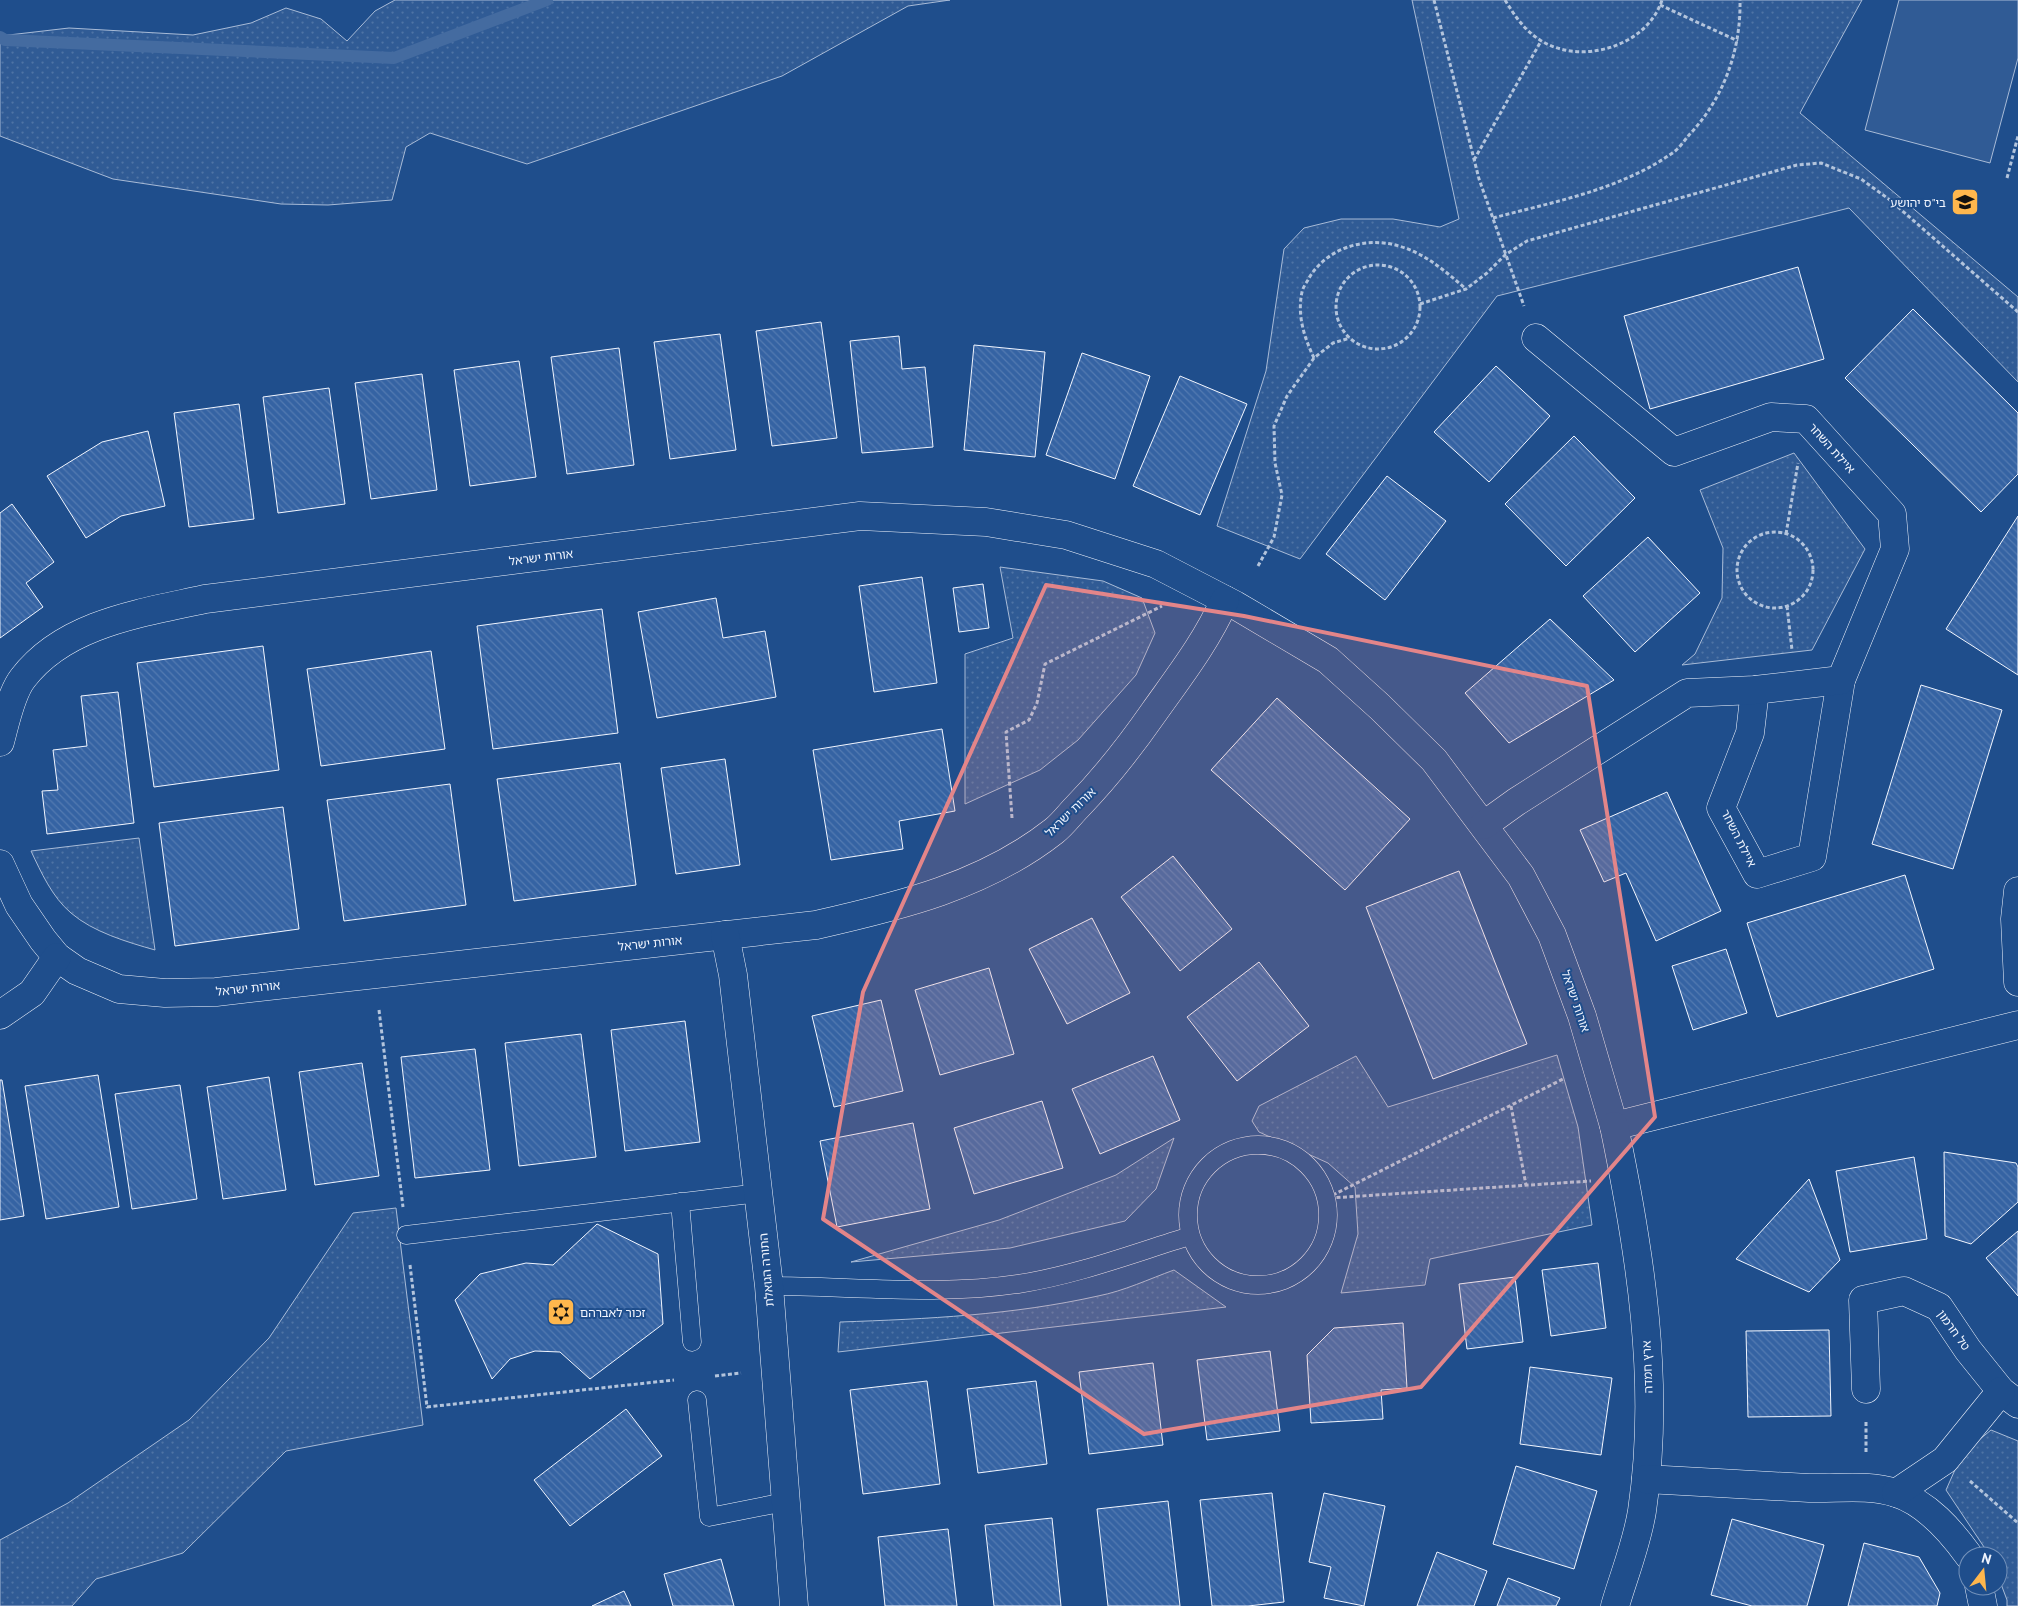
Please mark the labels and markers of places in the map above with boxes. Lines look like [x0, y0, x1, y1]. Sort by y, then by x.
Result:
school or university icon: בי"ס יהושע [1950, 187, 1980, 217]
place label: בי"ס יהושע [1890, 195, 1946, 210]
synagogue icon: זכור לאברהם [546, 1297, 576, 1327]
place label: זכור לאברהם [580, 1305, 646, 1320]

